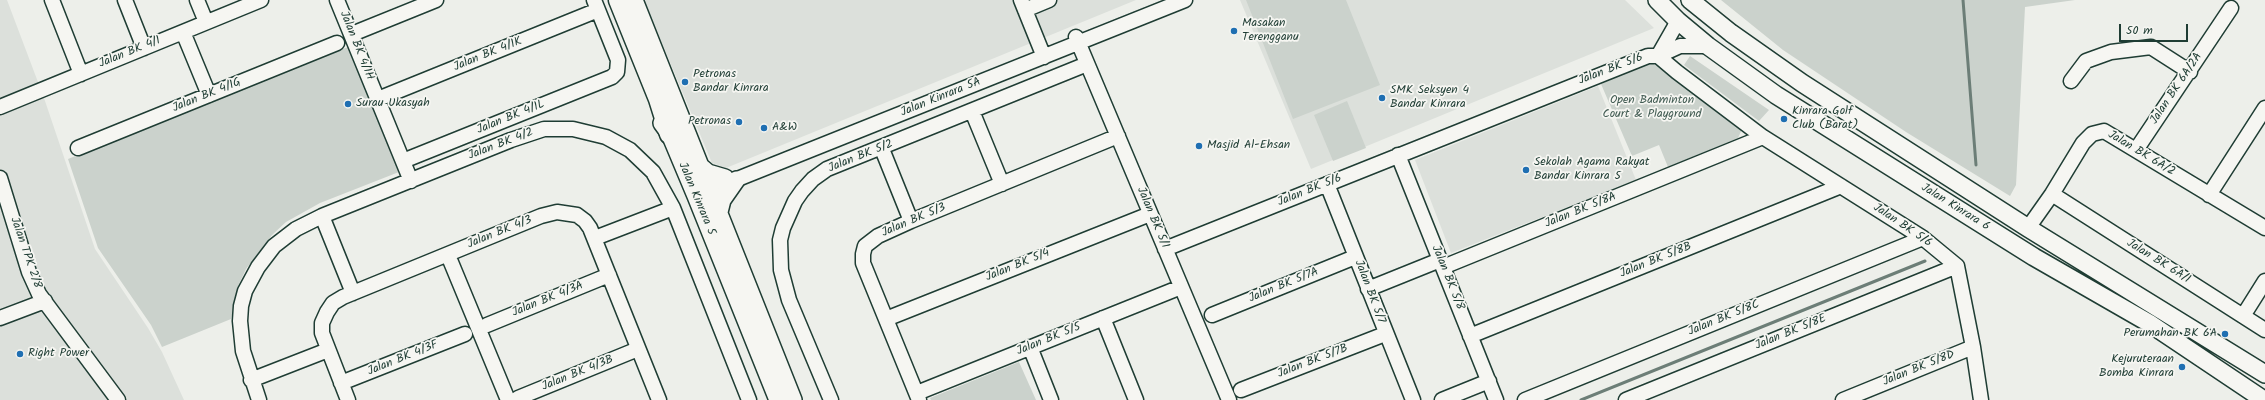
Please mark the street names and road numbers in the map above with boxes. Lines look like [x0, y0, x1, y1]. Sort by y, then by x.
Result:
street label: Jalan BK 4/1H [336, 9, 376, 83]
street label: Jalan BK 4/1 [97, 34, 163, 72]
street label: Jalan BK 4/1K [452, 35, 524, 75]
street label: Jalan BK 5/6 [1577, 51, 1645, 89]
street label: Jalan BK 6A/2A [2148, 51, 2206, 127]
street label: Jalan Kinrara 5A [899, 75, 983, 121]
street label: Jalan BK 4/1G [171, 76, 243, 116]
street label: Jalan BK 4/1L [475, 98, 547, 138]
street label: Jalan BK 4/2 [466, 126, 536, 164]
street label: Jalan BK 6A/2 [2105, 128, 2177, 180]
street label: Jalan BK 5/2 [827, 138, 895, 176]
street label: Jalan Kinrara 5 [674, 160, 718, 238]
street label: Jalan BK 5/6 [1276, 172, 1344, 210]
street label: Jalan Kinrara 6 [1918, 181, 1992, 235]
street label: Jalan BK 5/1 [1133, 185, 1171, 251]
street label: Jalan BK 5/8A [1543, 190, 1619, 232]
street label: Jalan BK 5/3 [880, 201, 948, 241]
street label: Jalan BK 5/6 [1870, 201, 1934, 251]
street label: Jalan BK 4/3 [466, 214, 534, 252]
street label: Jalan TPK 2/8 [6, 216, 44, 290]
street label: Jalan BK 6A/1 [2123, 237, 2193, 287]
street label: Jalan BK 5/8B [1618, 240, 1694, 282]
street label: Jalan BK 5/8 [1427, 244, 1467, 312]
street label: Jalan BK 5/4 [984, 247, 1052, 285]
street label: Jalan BK 5/7 [1350, 258, 1388, 326]
street label: Jalan BK 5/7A [1247, 265, 1321, 307]
street label: Jalan BK 4/3A [510, 279, 586, 321]
street label: Jalan BK 5/8C [1686, 298, 1762, 340]
street label: Jalan BK 5/8E [1753, 312, 1829, 354]
street label: Jalan BK 5/5 [1015, 321, 1083, 359]
street label: Jalan BK 4/3F [366, 338, 440, 380]
street label: Jalan BK 5/7B [1276, 342, 1350, 382]
street label: Jalan BK 5/8D [1881, 348, 1957, 390]
street label: Jalan BK 4/3B [540, 353, 616, 395]

